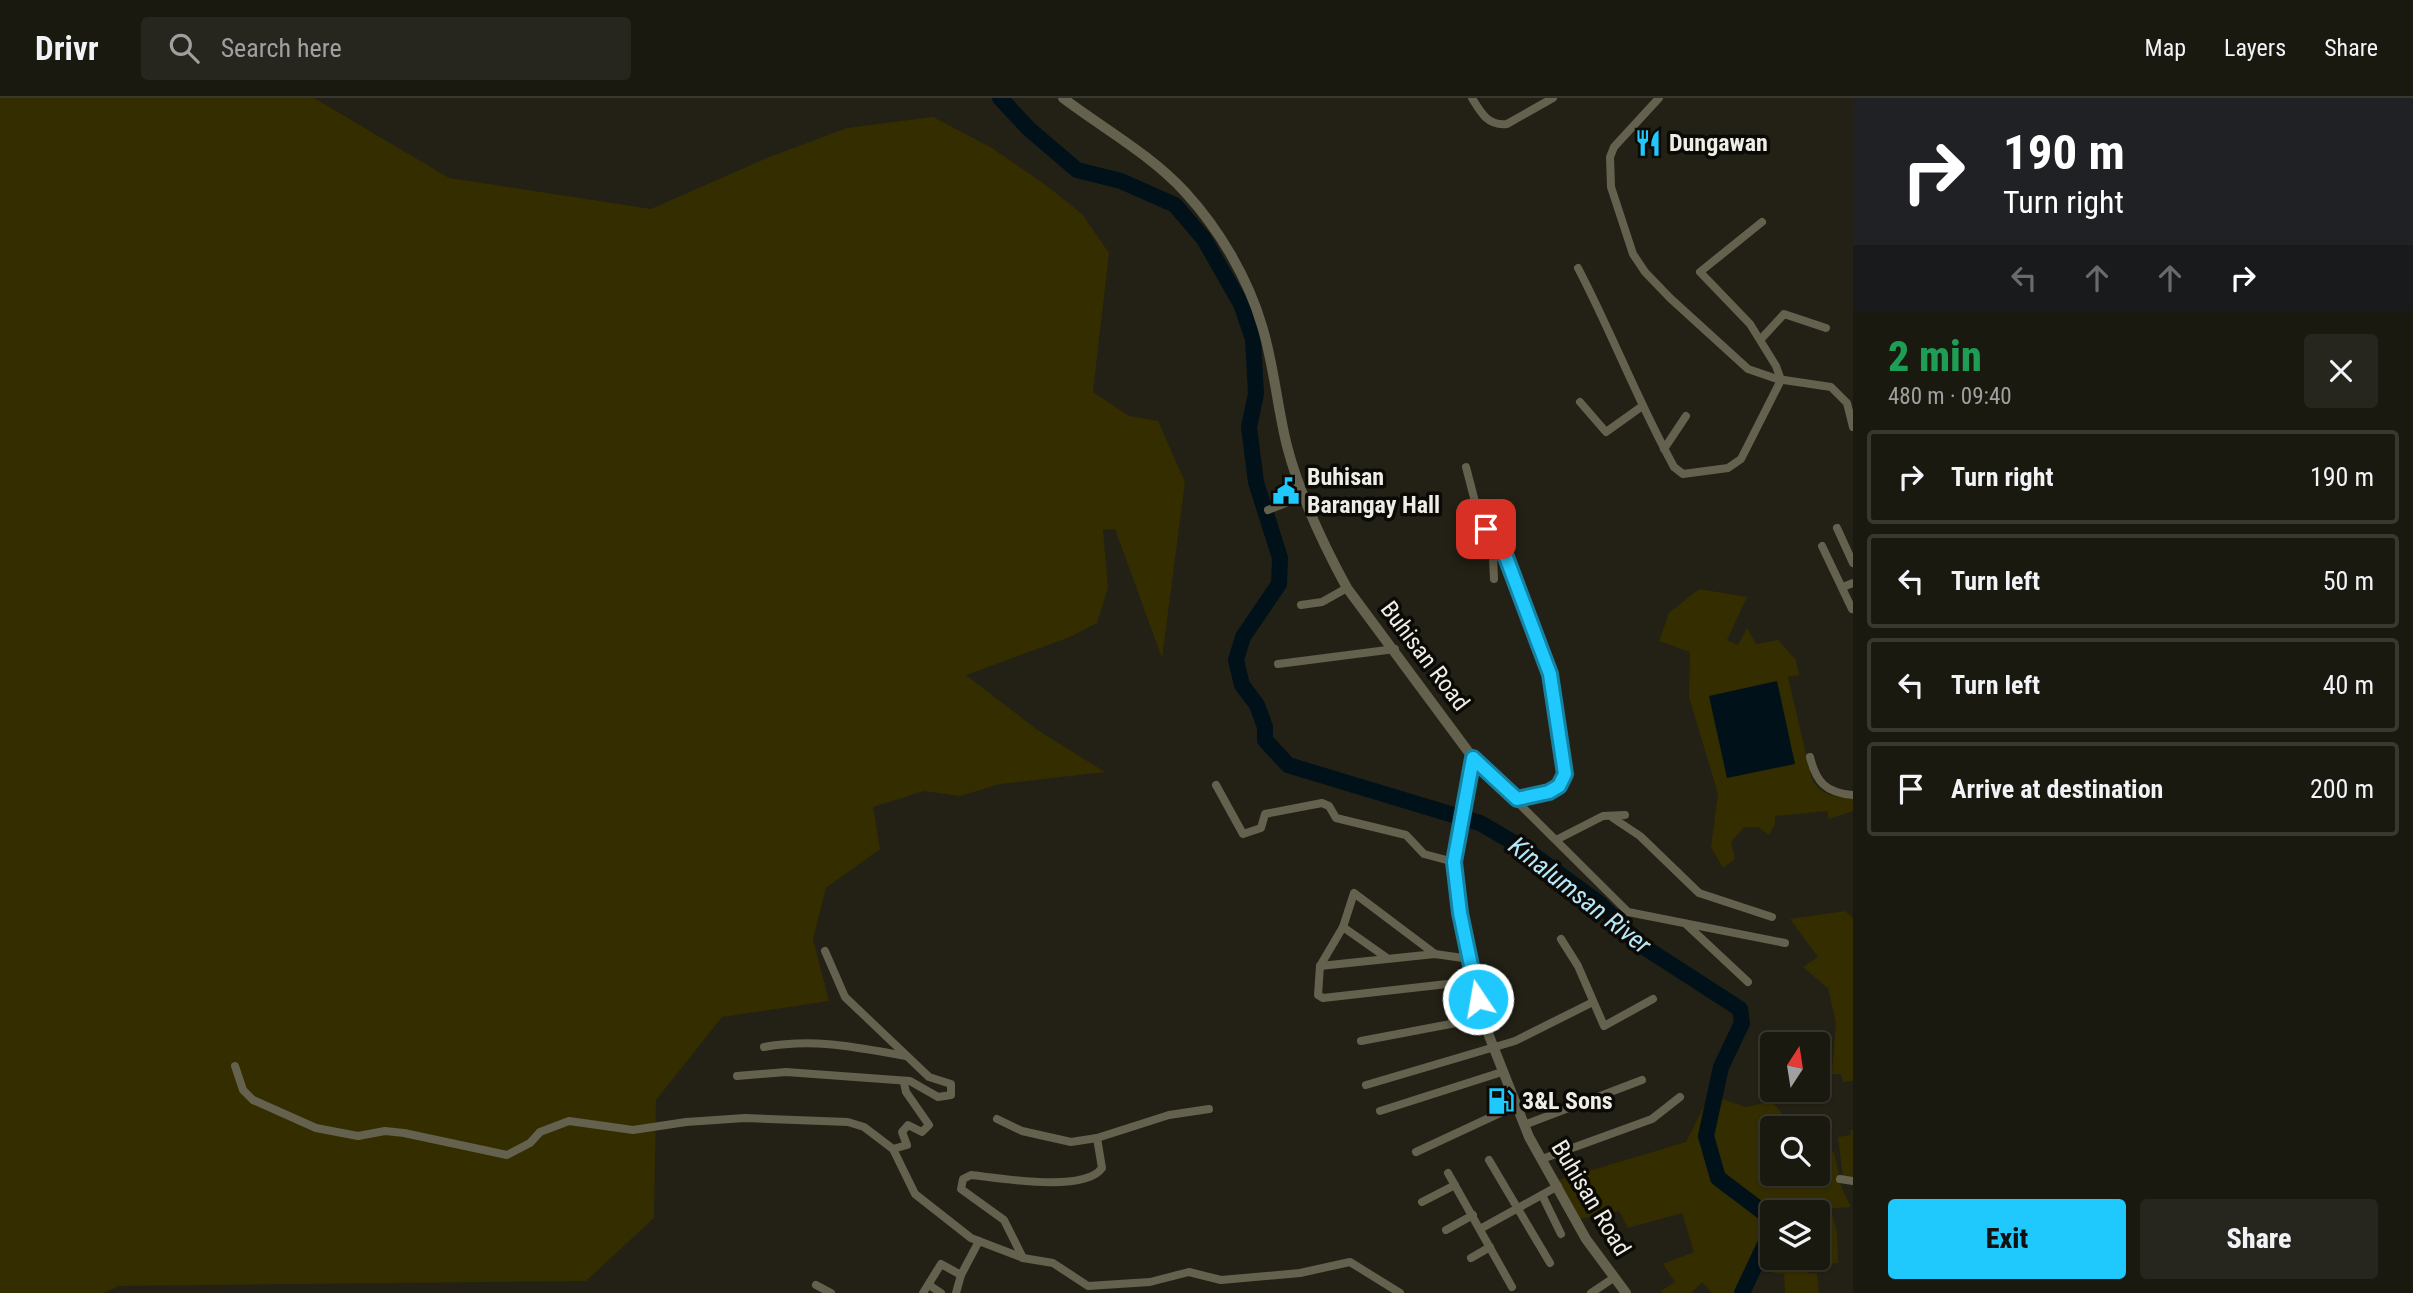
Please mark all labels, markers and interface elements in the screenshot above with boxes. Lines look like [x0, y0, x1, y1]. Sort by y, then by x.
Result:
search box [141, 17, 631, 80]
text: Drivr [35, 29, 99, 68]
icon: search [165, 29, 203, 67]
text: Search here [221, 33, 342, 63]
text: Map [2145, 34, 2186, 62]
text: Layers [2224, 34, 2286, 62]
text: Share [2324, 34, 2378, 62]
text: 190 m [2003, 124, 2125, 181]
icon: right [1888, 126, 1979, 217]
restaurant icon: Dungawan [1633, 128, 1663, 158]
place label: Dungawan [1669, 129, 1768, 157]
text: Turn right [2003, 183, 2124, 221]
icon: left [2005, 259, 2043, 297]
icon: ahead [2078, 259, 2116, 297]
icon: ahead [2151, 259, 2189, 297]
icon: right [2224, 259, 2262, 297]
text: 2 min [1888, 332, 1982, 381]
button: close [2304, 334, 2378, 408]
text: 480 m · 09:40 [1888, 383, 2012, 410]
icon: right [1892, 458, 1930, 496]
text: Turn right [1951, 462, 2053, 492]
text: 190 m [2310, 462, 2374, 492]
place label: Buhisan Barangay Hall [1307, 463, 1440, 519]
public building icon: Buhisan Barangay Hall [1271, 476, 1301, 506]
pin [1456, 499, 1516, 559]
icon: arrive [1467, 510, 1505, 548]
icon: left [1892, 562, 1930, 600]
text: Turn left [1951, 566, 2040, 596]
text: 50 m [2323, 566, 2374, 596]
street label: Buhisan Road [1375, 596, 1475, 716]
icon: left [1892, 666, 1930, 704]
text: Turn left [1951, 670, 2040, 700]
text: 40 m [2323, 670, 2374, 700]
icon: arrive [1892, 770, 1930, 808]
text: Arrive at destination [1951, 774, 2163, 804]
text: 200 m [2310, 774, 2374, 804]
water label: Kinalumsan River [1503, 830, 1658, 961]
position arrow [1441, 962, 1515, 1036]
north arrow [1760, 1032, 1830, 1102]
map controls [1760, 1032, 1830, 1270]
fuel station icon: 3&L Sons [1486, 1086, 1516, 1116]
place label: 3&L Sons [1522, 1087, 1613, 1115]
button: search [1760, 1116, 1830, 1186]
street label: Buhisan Road [1546, 1135, 1636, 1261]
button: Exit [1888, 1199, 2126, 1279]
button: Share [2140, 1199, 2378, 1279]
button: layers [1760, 1200, 1830, 1270]

